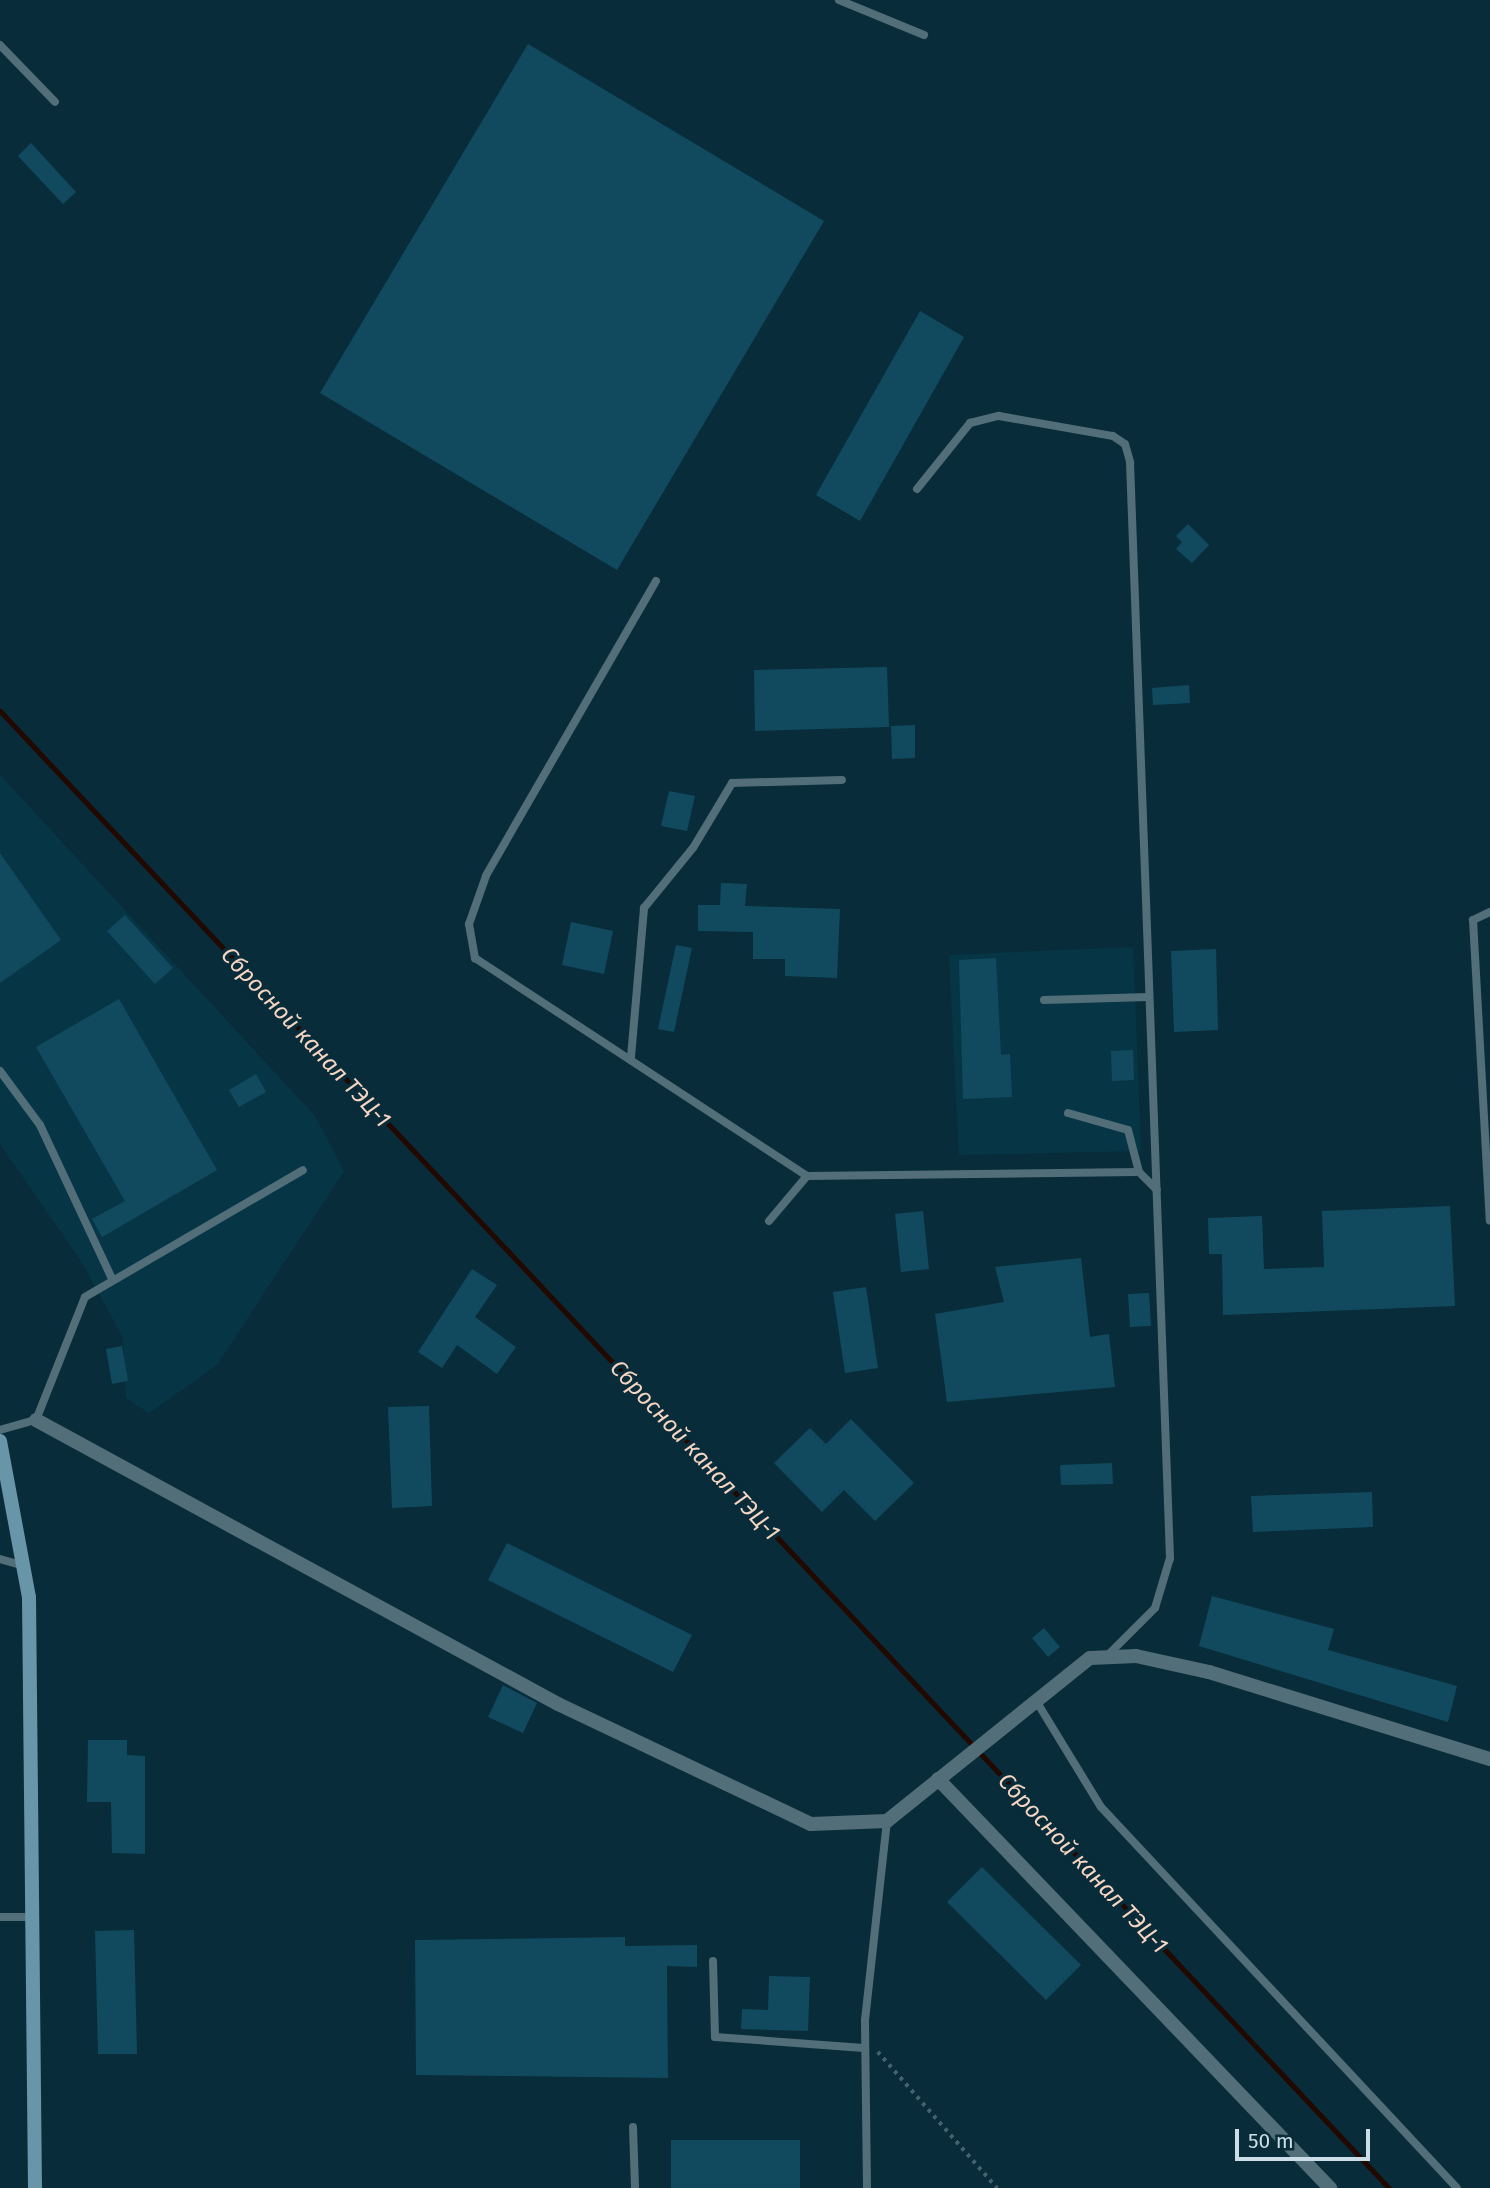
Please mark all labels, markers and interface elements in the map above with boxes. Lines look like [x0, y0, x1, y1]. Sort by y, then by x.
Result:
water label: Сбросной канал ТЭЦ-1 [215, 941, 397, 1133]
water label: Сбросной канал ТЭЦ-1 [604, 1354, 786, 1546]
water label: Сбросной канал ТЭЦ-1 [992, 1767, 1174, 1959]
scale bar [1238, 2114, 1373, 2158]
text: 50 m [1248, 2128, 1294, 2154]

